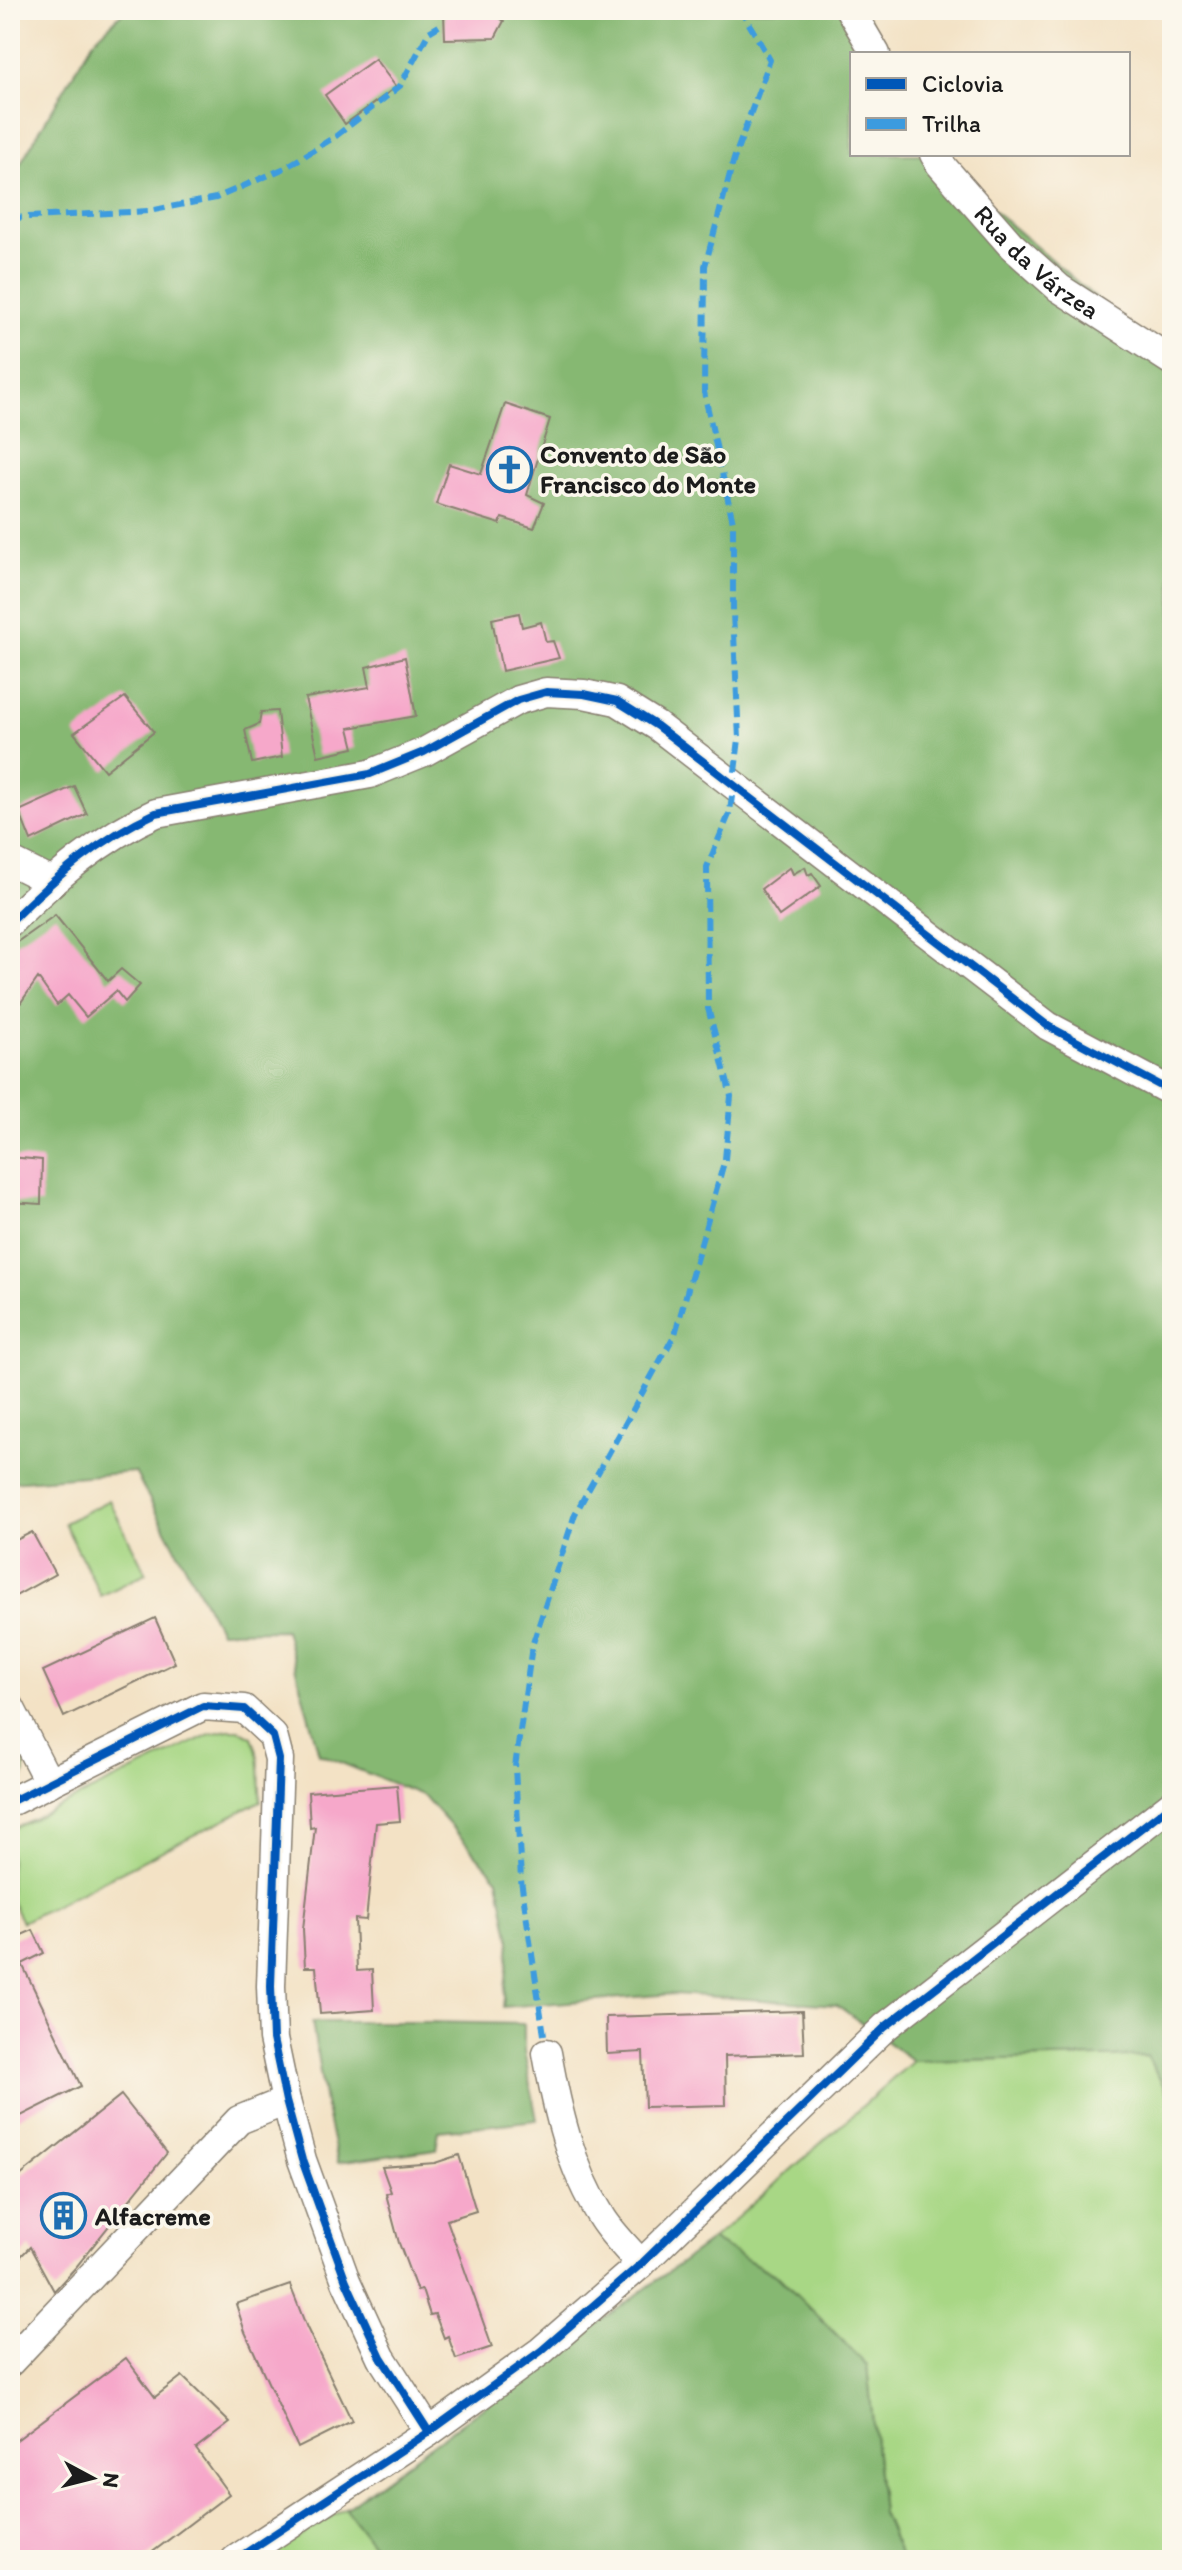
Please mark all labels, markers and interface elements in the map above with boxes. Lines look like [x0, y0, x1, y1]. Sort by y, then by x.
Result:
legend [850, 52, 1130, 156]
text: Ciclovia [922, 69, 1004, 98]
text: Trilha [922, 109, 981, 138]
street label: Rua da Várzea [967, 198, 1106, 326]
place label: Convento de São Francisco do Monte [540, 438, 756, 500]
church icon: Convento de São Francisco do Monte [485, 445, 533, 493]
building icon: Alfacreme [40, 2192, 88, 2240]
place label: Alfacreme [94, 2200, 211, 2232]
north arrow [52, 2438, 132, 2518]
text: N [97, 2471, 126, 2489]

